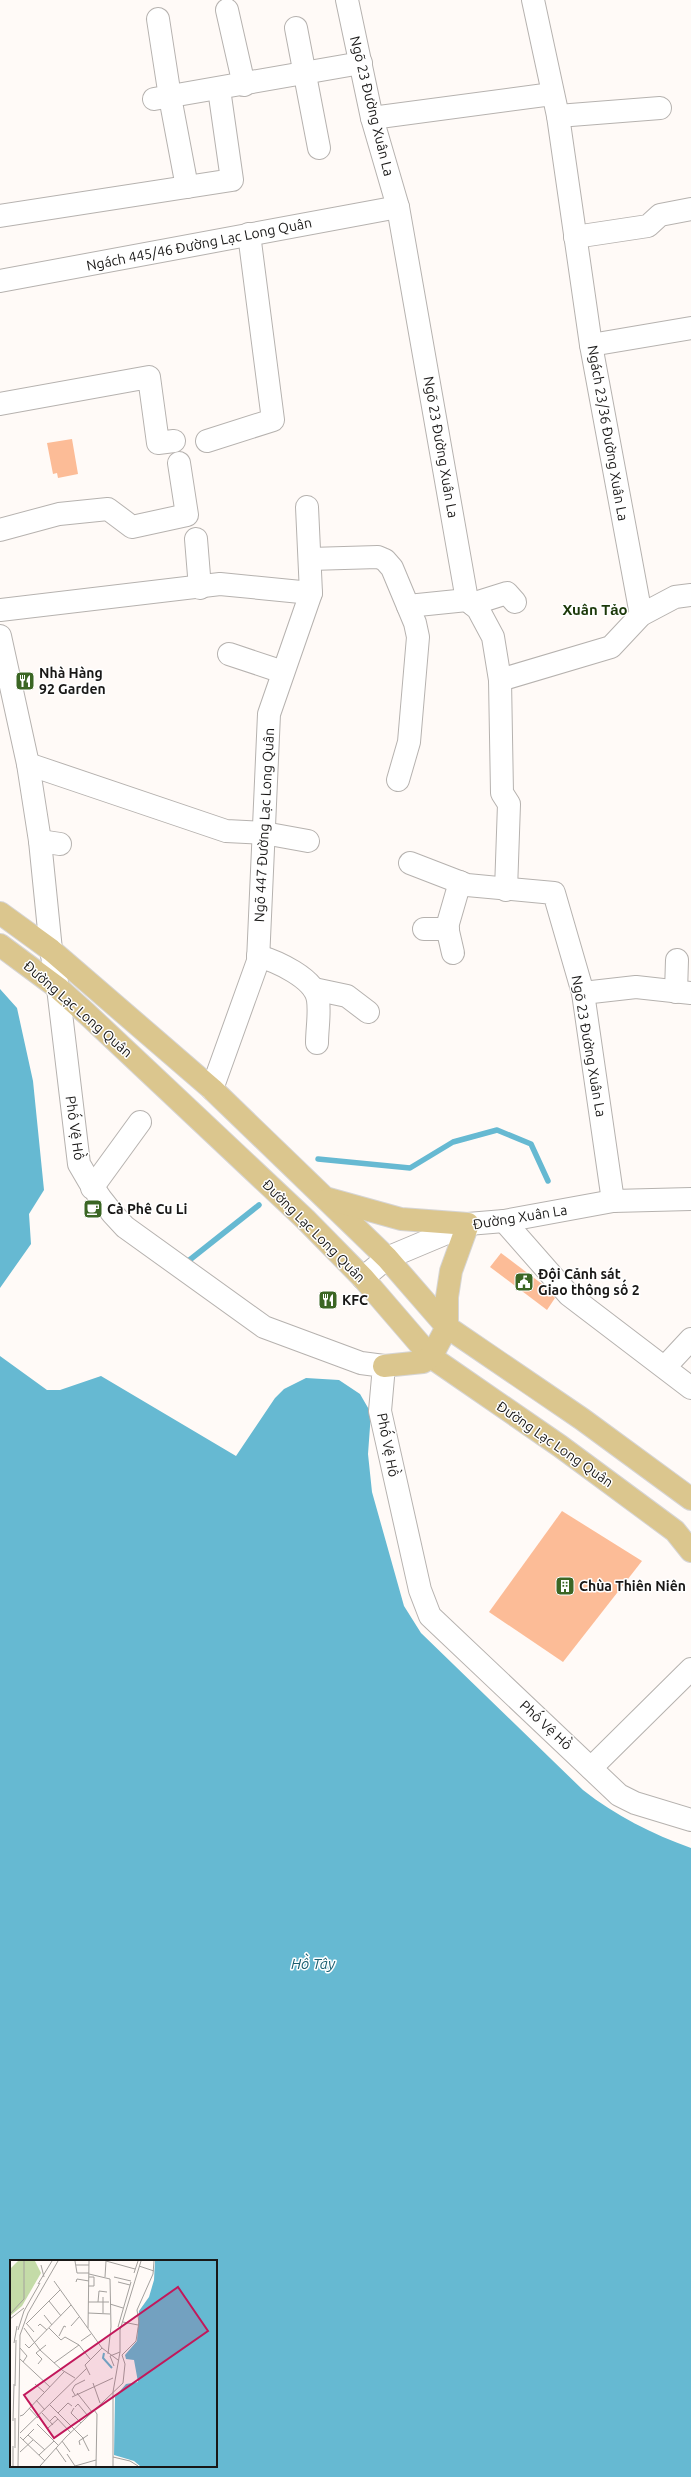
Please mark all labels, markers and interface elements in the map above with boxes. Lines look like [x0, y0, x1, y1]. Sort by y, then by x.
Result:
street label: Ngõ 23 Đường Xuân La [347, 34, 397, 178]
street label: Ngách 445/46 Đường Lạc Long Quân [85, 214, 313, 274]
street label: Ngách 23/36 Đường Xuân La [585, 344, 631, 522]
street label: Ngõ 23 Đường Xuân La [421, 375, 461, 519]
district label: Xuân Tảo [562, 601, 628, 618]
place label: Nhà Hàng 92 Garden [39, 665, 106, 697]
restaurant icon: Nhà Hàng 92 Garden [14, 670, 36, 692]
street label: Ngõ 447 Đường Lạc Long Quân [251, 727, 277, 923]
street label: Đường Lạc Long Quân [20, 958, 136, 1060]
street label: Ngõ 23 Đường Xuân La [569, 974, 609, 1118]
street label: Phố Vệ Hồ [63, 1094, 90, 1161]
street label: Đường Lạc Long Quân [259, 1176, 369, 1286]
cafe icon: Cà Phê Cu Li [82, 1198, 104, 1220]
place label: Cà Phê Cu Li [107, 1201, 187, 1217]
street label: Đường Xuân La [472, 1202, 568, 1232]
place label: Đội Cảnh sát Giao thông số 2 [538, 1266, 640, 1298]
public building icon: Đội Cảnh sát Giao thông số 2 [513, 1271, 535, 1293]
restaurant icon: KFC [317, 1289, 339, 1311]
place label: KFC [342, 1292, 368, 1308]
street label: Đường Lạc Long Quân [494, 1398, 616, 1490]
street label: Phố Vệ Hồ [374, 1411, 404, 1478]
building icon: Chùa Thiên Niên [554, 1575, 576, 1597]
place label: Chùa Thiên Niên [579, 1578, 686, 1594]
street label: Phố Vệ Hồ [517, 1695, 577, 1753]
water label: Hồ Tây [291, 1953, 336, 1972]
inset map [10, 2260, 217, 2467]

